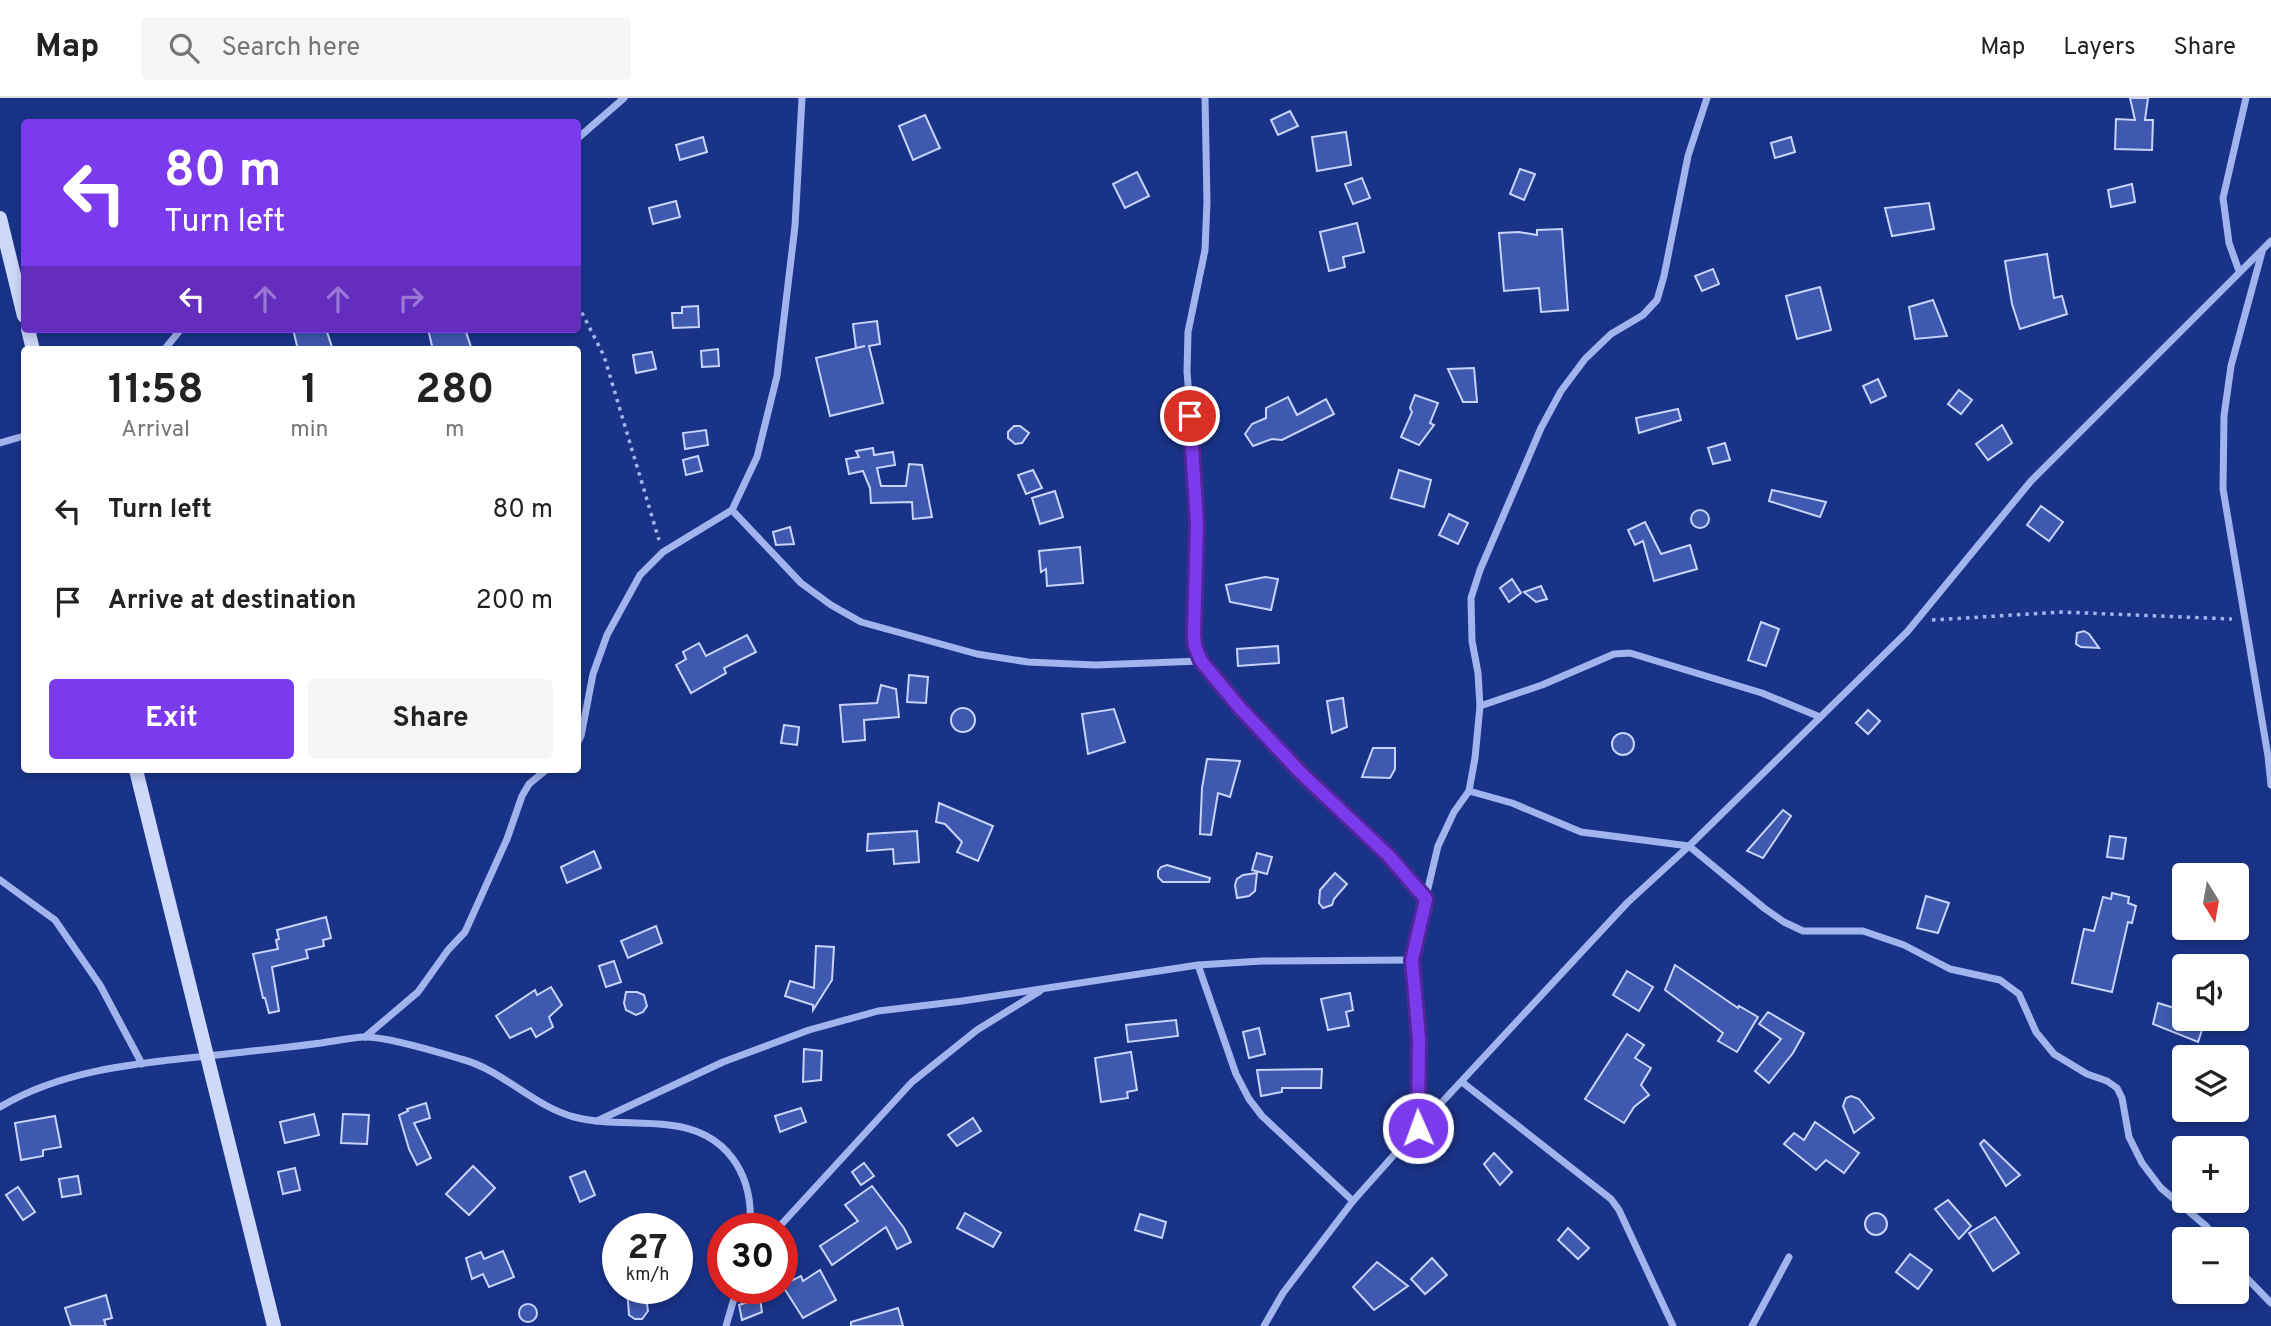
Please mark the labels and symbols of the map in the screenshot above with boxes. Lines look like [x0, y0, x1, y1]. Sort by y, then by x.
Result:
pin [1160, 386, 1220, 446]
north arrow [2172, 863, 2249, 940]
position arrow [1381, 1091, 1455, 1165]
speed limit sign: 30 [707, 1213, 798, 1304]

